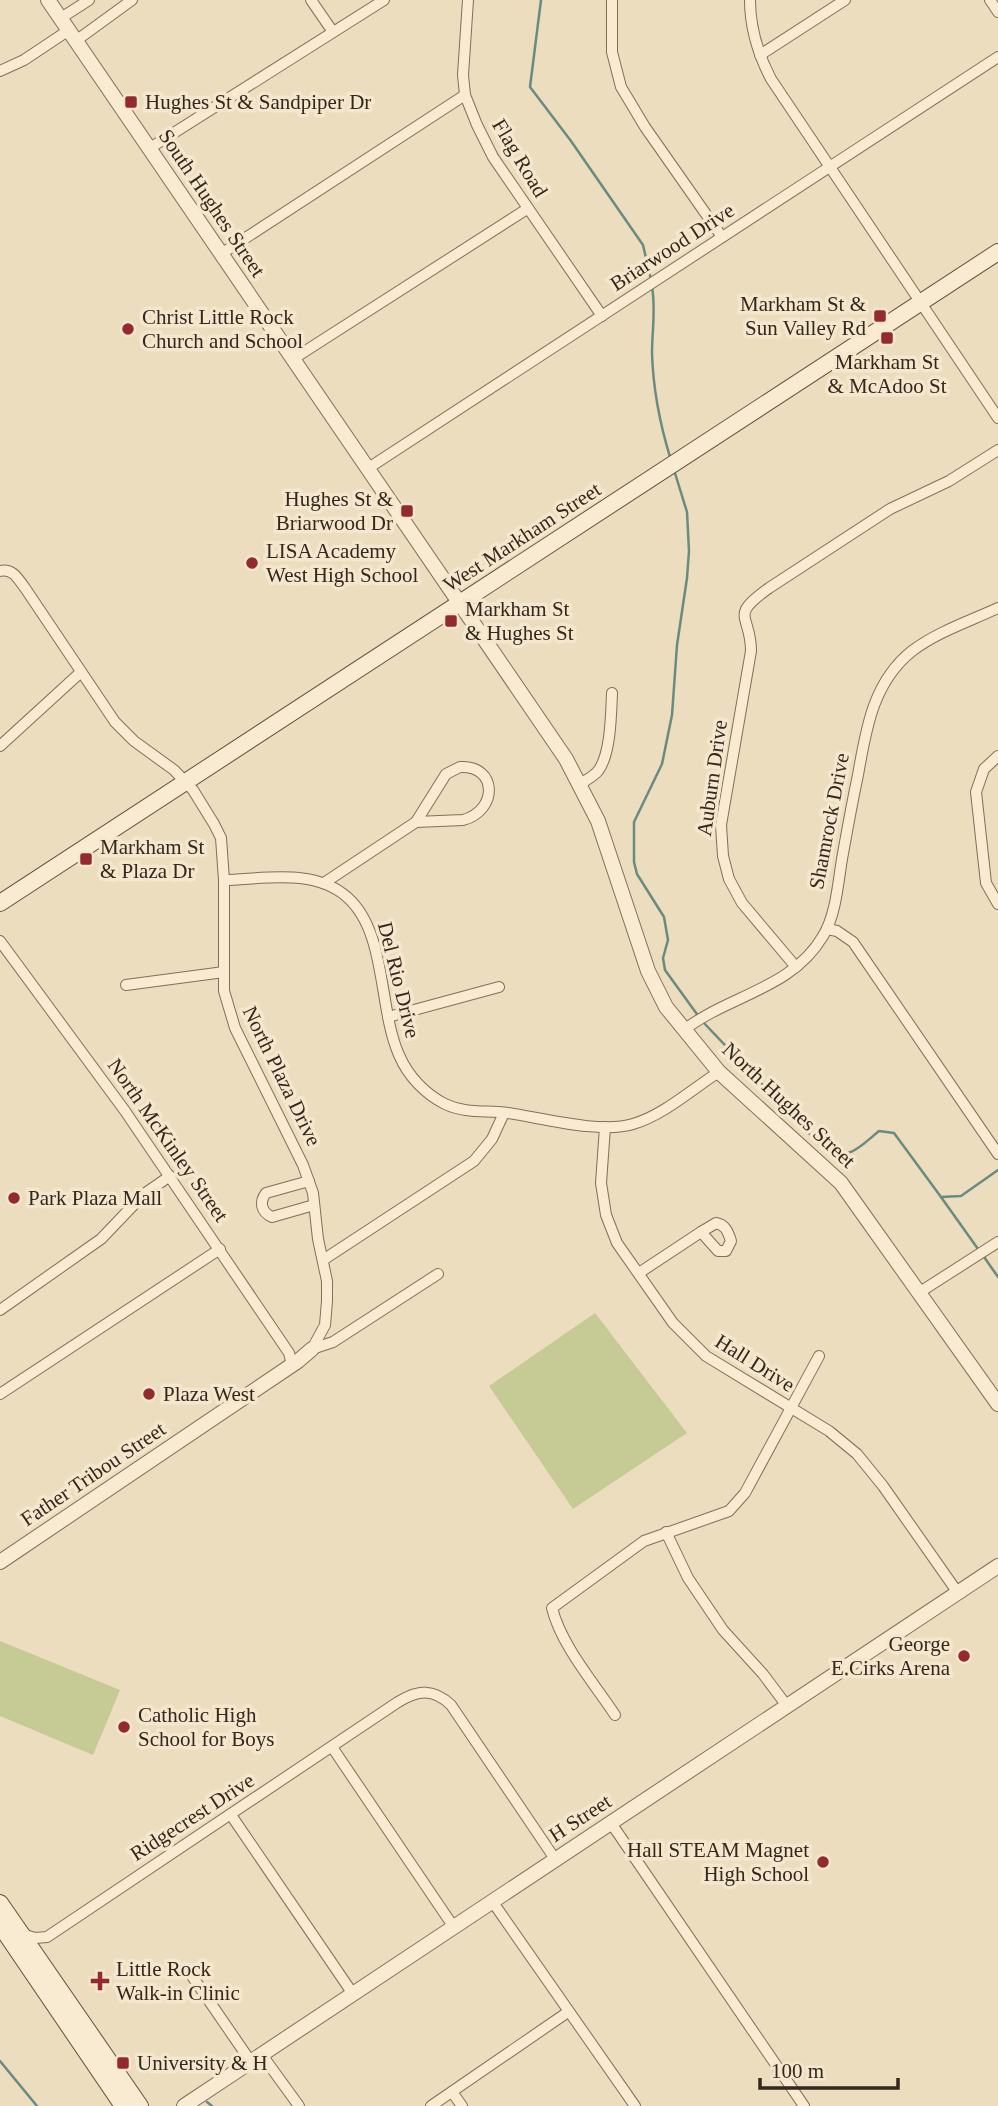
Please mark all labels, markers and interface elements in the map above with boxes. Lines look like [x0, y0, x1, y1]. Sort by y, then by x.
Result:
place label: Hughes St & Sandpiper Dr [145, 90, 371, 114]
marker: Hughes St & Sandpiper Dr [123, 94, 139, 110]
street label: Flag Road [487, 115, 553, 202]
street label: South Hughes Street [154, 125, 270, 281]
street label: Briarwood Drive [606, 198, 738, 296]
place label: Markham St & Sun Valley Rd [740, 292, 866, 340]
place label: Christ Little Rock Church and School [142, 305, 303, 353]
marker: Markham St & Sun Valley Rd [872, 308, 888, 324]
marker: Christ Little Rock Church and School [120, 321, 136, 337]
marker: Markham St & McAdoo St [879, 330, 895, 346]
place label: Markham St & McAdoo St [827, 350, 947, 398]
street label: West Markham Street [439, 477, 605, 597]
place label: Hughes St & Briarwood Dr [276, 487, 393, 535]
marker: Hughes St & Briarwood Dr [399, 503, 415, 519]
place label: LISA Academy West High School [266, 539, 418, 587]
marker: LISA Academy West High School [244, 555, 260, 571]
place label: Markham St & Hughes St [465, 597, 574, 645]
marker: Markham St & Hughes St [443, 613, 459, 629]
street label: Auburn Drive [692, 718, 732, 838]
street label: Shamrock Drive [804, 751, 854, 891]
place label: Markham St & Plaza Dr [100, 835, 205, 883]
marker: Markham St & Plaza Dr [78, 851, 94, 867]
street label: Del Rio Drive [373, 919, 425, 1041]
street label: North Plaza Drive [238, 1002, 326, 1150]
street label: North Hughes Street [718, 1037, 860, 1173]
street label: North McKinley Street [103, 1054, 233, 1226]
place label: Park Plaza Mall [28, 1186, 162, 1210]
marker: Park Plaza Mall [6, 1190, 22, 1206]
street label: Hall Drive [711, 1329, 799, 1397]
place label: Plaza West [163, 1382, 255, 1406]
marker: Plaza West [141, 1386, 157, 1402]
street label: Father Tribou Street [16, 1417, 170, 1531]
place label: George E.Cirks Arena [831, 1632, 951, 1680]
marker: George E.Cirks Arena [956, 1648, 972, 1664]
place label: Catholic High School for Boys [138, 1703, 275, 1751]
marker: Catholic High School for Boys [116, 1719, 132, 1735]
street label: Ridgecrest Drive [126, 1768, 258, 1866]
street label: H Street [544, 1789, 616, 1847]
place label: Hall STEAM Magnet High School [627, 1838, 809, 1886]
marker: Hall STEAM Magnet High School [815, 1854, 831, 1870]
place label: Little Rock Walk-in Clinic [116, 1957, 240, 2005]
marker: Little Rock Walk-in Clinic [90, 1971, 110, 1991]
scale bar [760, 2046, 898, 2090]
place label: University & H [137, 2051, 268, 2075]
marker: University & H [115, 2055, 131, 2071]
text: 100 m [771, 2059, 824, 2083]

